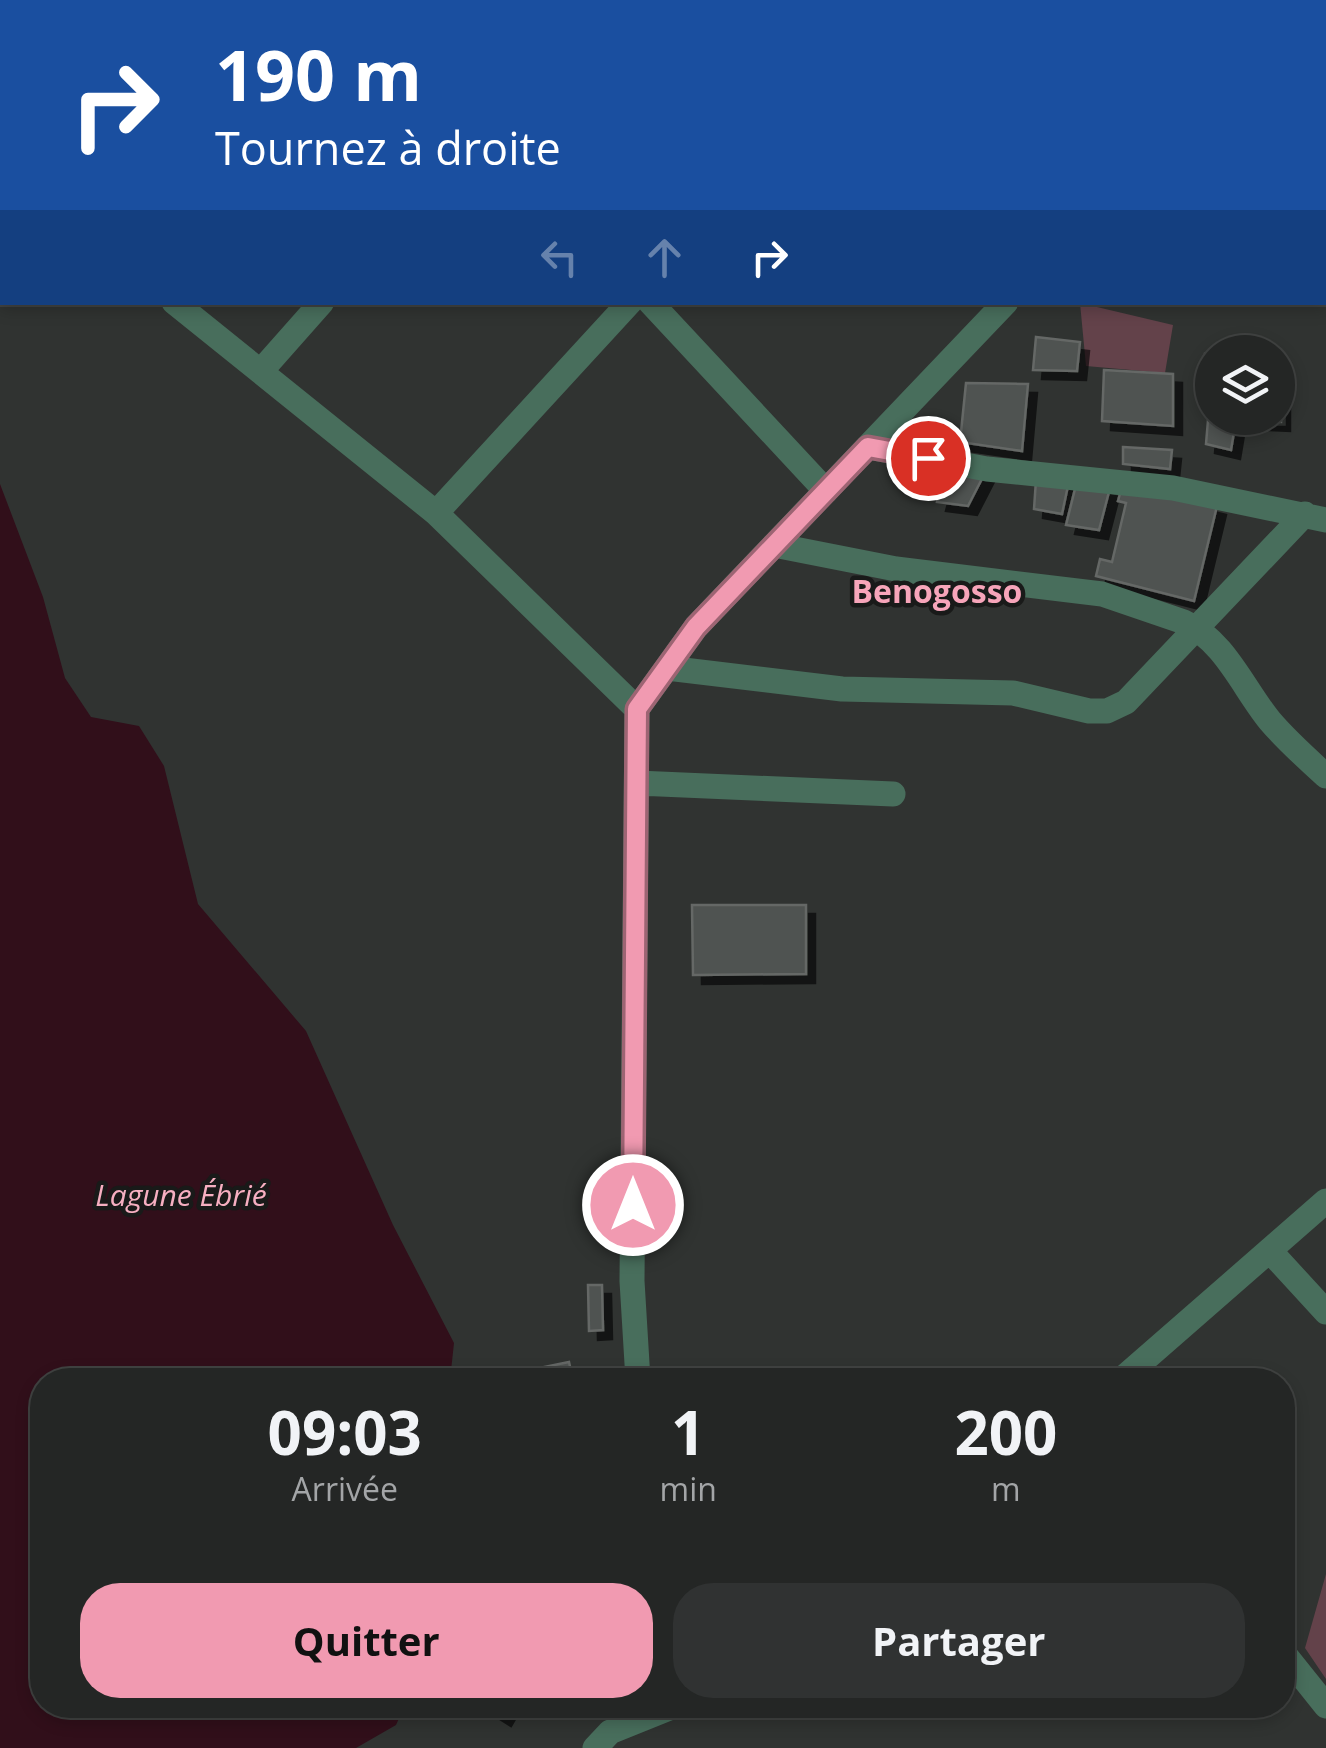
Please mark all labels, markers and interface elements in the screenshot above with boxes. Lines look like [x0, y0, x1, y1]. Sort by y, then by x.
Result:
text: 190 m [215, 26, 422, 122]
icon: right [50, 40, 180, 170]
text: Tournez à droite [215, 117, 561, 178]
icon: left [532, 230, 587, 285]
icon: ahead [637, 230, 692, 285]
icon: right [742, 230, 797, 285]
map controls [1195, 335, 1295, 435]
button: layers [1195, 335, 1295, 435]
pin [886, 416, 971, 501]
icon: arrive [901, 431, 956, 486]
district label: Benogosso [852, 569, 1022, 612]
position arrow [581, 1153, 685, 1257]
water label: Lagune Ébrié [95, 1174, 267, 1215]
text: 09:03 [268, 1391, 422, 1473]
text: 1 [671, 1391, 705, 1473]
text: 200 [954, 1391, 1057, 1473]
text: Arrivée [292, 1467, 398, 1510]
text: min [660, 1467, 717, 1510]
text: m [991, 1467, 1021, 1510]
button: Quitter [80, 1583, 653, 1698]
button: Partager [673, 1583, 1245, 1698]

